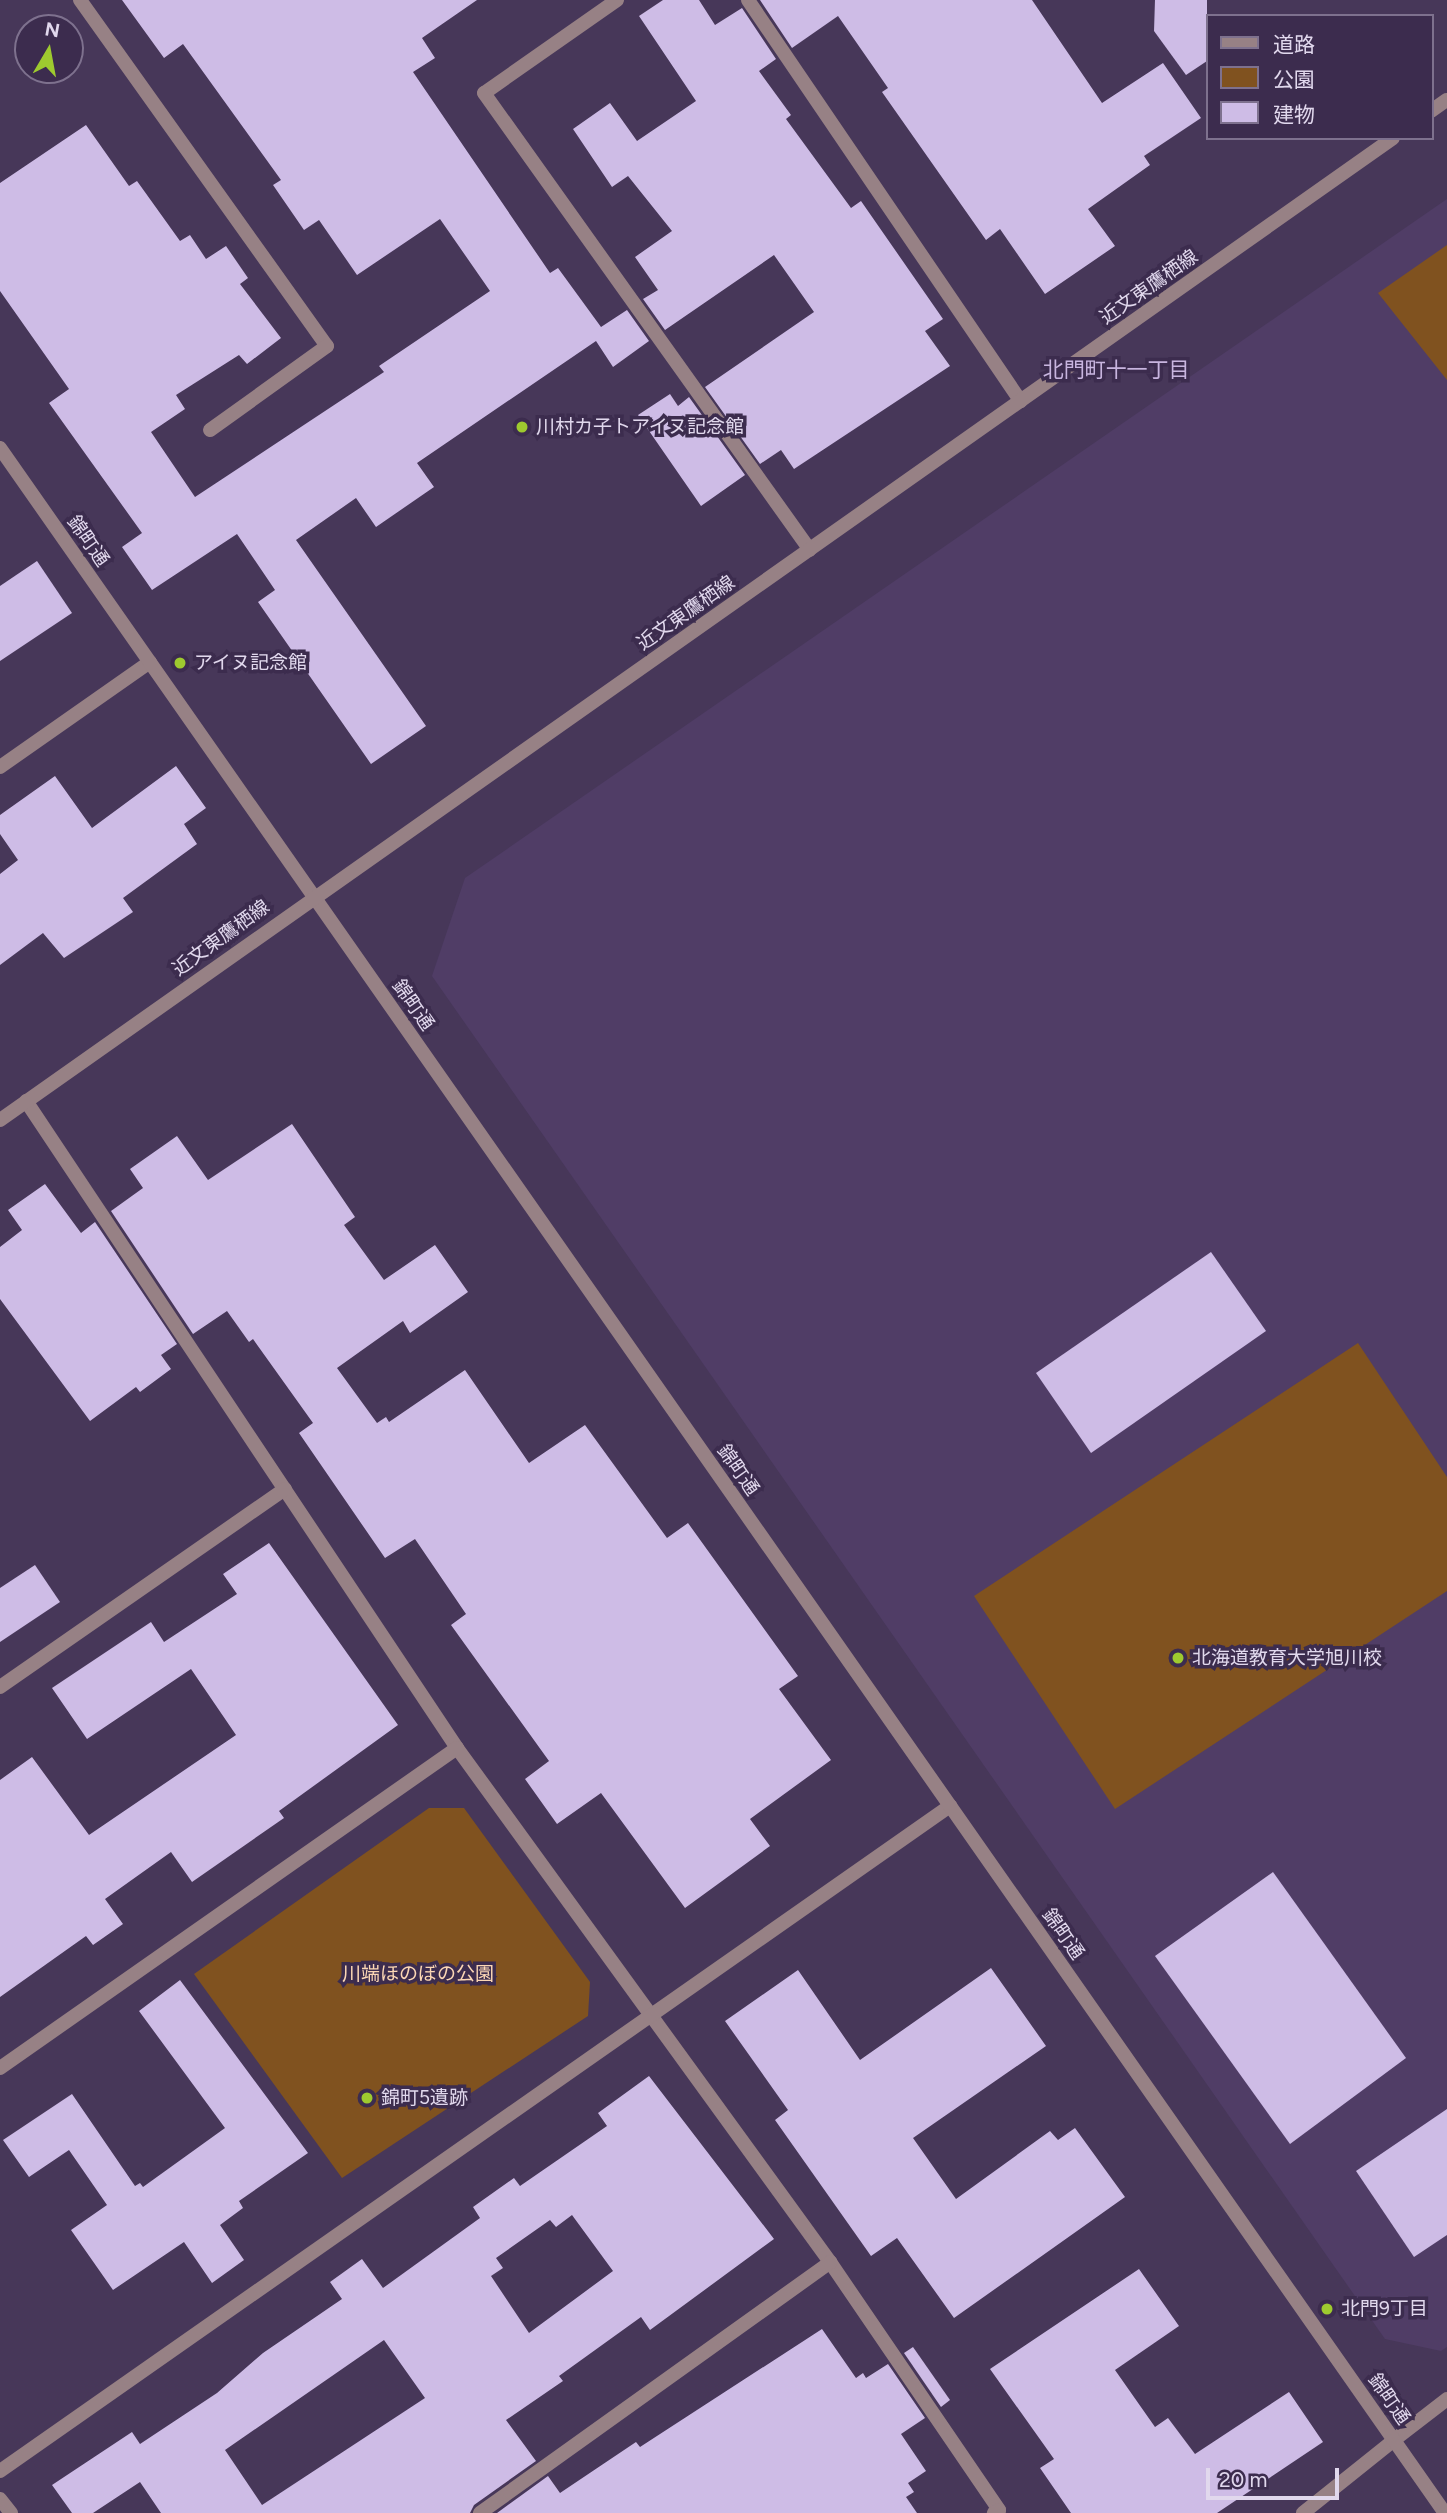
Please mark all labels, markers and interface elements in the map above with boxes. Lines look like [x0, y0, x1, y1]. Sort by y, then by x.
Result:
north arrow [14, 14, 84, 84]
legend [1206, 14, 1433, 140]
text: N [43, 17, 62, 42]
text: 道路 [1273, 32, 1315, 57]
text: 公園 [1273, 67, 1315, 92]
text: 建物 [1273, 102, 1315, 127]
street label: 近文東鷹栖線 [1096, 245, 1202, 329]
district label: 北門町十一丁目 [1043, 357, 1189, 383]
place label: 川村カ子トアイヌ記念館 [536, 416, 745, 438]
marker: 川村カ子トアイヌ記念館 [514, 419, 530, 435]
street label: 錦町通 [62, 511, 114, 571]
street label: 近文東鷹栖線 [633, 571, 739, 655]
place label: アイヌ記念館 [194, 652, 308, 674]
marker: アイヌ記念館 [172, 655, 188, 671]
street label: 近文東鷹栖線 [168, 895, 274, 981]
street label: 錦町通 [387, 975, 439, 1035]
street label: 錦町通 [712, 1440, 764, 1500]
place label: 北海道教育大学旭川校 [1192, 1647, 1382, 1669]
marker: 北海道教育大学旭川校 [1170, 1650, 1186, 1666]
street label: 錦町通 [1037, 1904, 1089, 1964]
park label: 川端ほのぼの公園 [342, 1963, 494, 1985]
place label: 錦町5遺跡 [381, 2087, 468, 2109]
marker: 錦町5遺跡 [359, 2090, 375, 2106]
place label: 北門9丁目 [1341, 2298, 1428, 2320]
marker: 北門9丁目 [1319, 2301, 1335, 2317]
street label: 錦町通 [1363, 2369, 1415, 2429]
scale bar [1209, 2454, 1342, 2498]
text: 20 m [1219, 2467, 1267, 2492]

